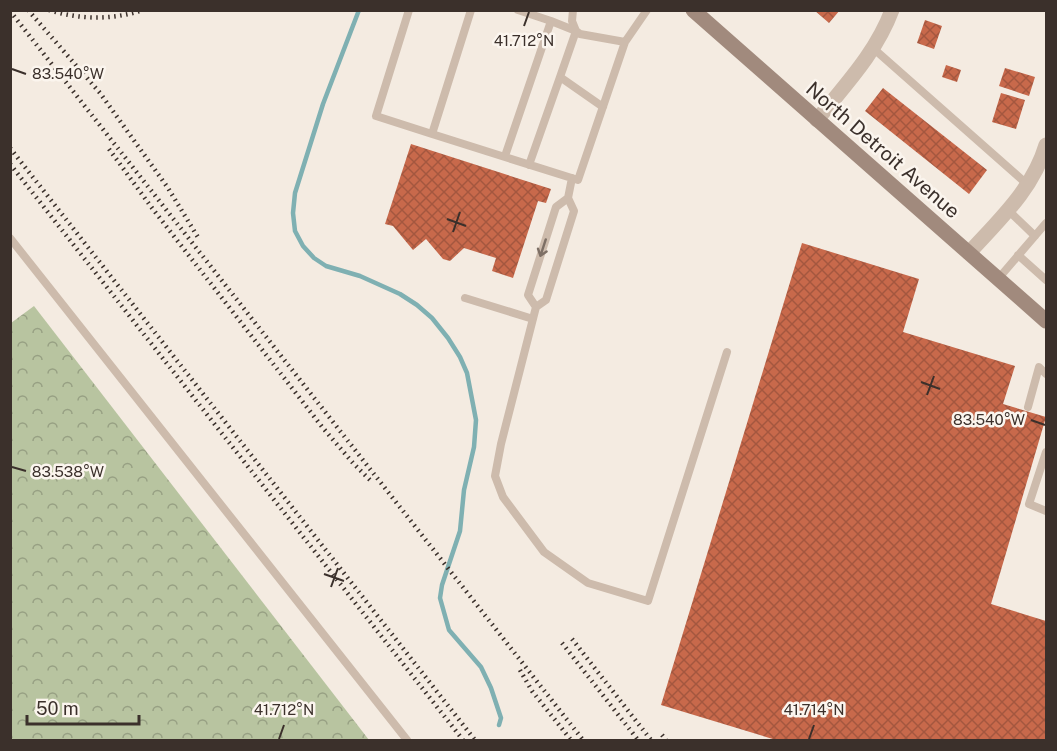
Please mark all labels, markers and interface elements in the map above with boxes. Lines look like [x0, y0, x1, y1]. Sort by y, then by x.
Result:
text: 41.712°N [494, 32, 554, 49]
text: 83.540°W [32, 65, 104, 82]
street label: North Detroit Avenue [801, 77, 965, 223]
one-way arrow [537, 238, 548, 257]
text: 83.540°W [953, 411, 1025, 428]
text: 83.538°W [32, 463, 104, 480]
scale bar [27, 688, 140, 726]
text: 50 m [36, 698, 79, 719]
text: 41.712°N [254, 701, 314, 718]
text: 41.714°N [783, 701, 845, 718]

